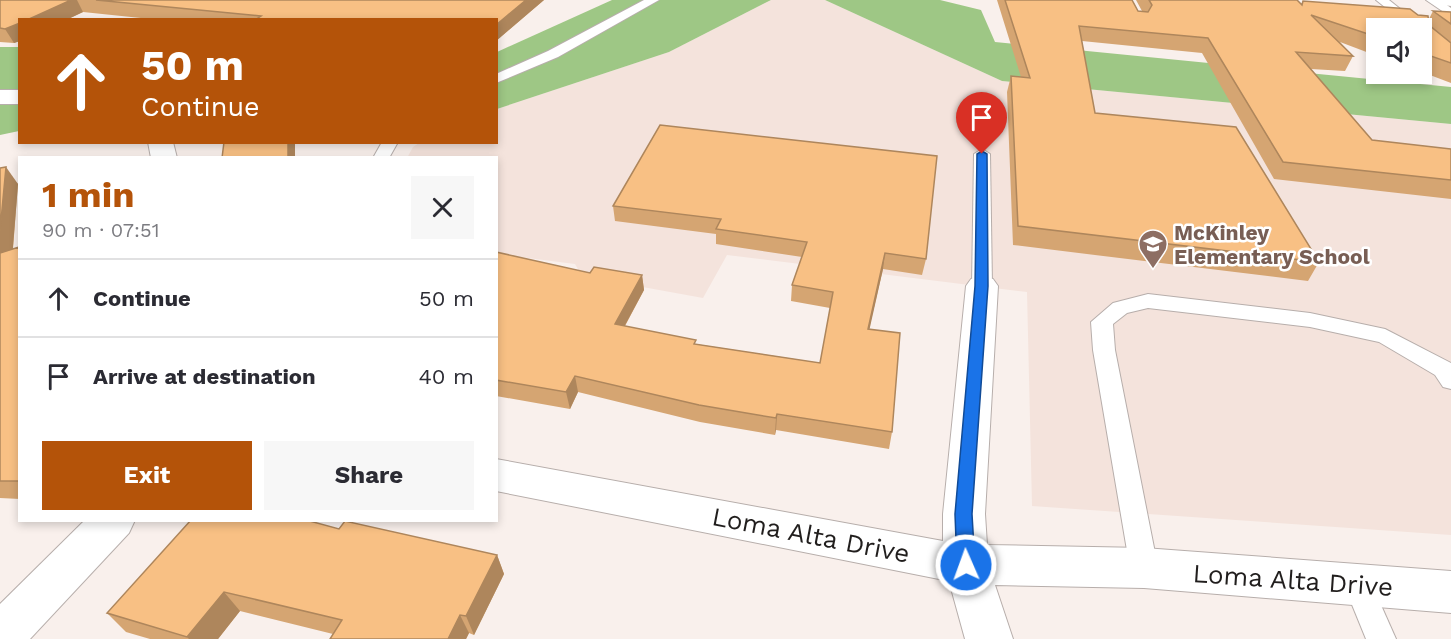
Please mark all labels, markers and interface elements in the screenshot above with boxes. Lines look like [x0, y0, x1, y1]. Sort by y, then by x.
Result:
map controls [1366, 18, 1432, 84]
button: sound [1366, 18, 1432, 84]
text: 50 m [141, 41, 244, 90]
icon: ahead [42, 42, 120, 120]
text: Continue [141, 91, 260, 123]
pin [956, 92, 1007, 154]
icon: arrive [965, 101, 998, 134]
text: 1 min [42, 174, 134, 216]
button: close [411, 176, 474, 239]
text: 90 m · 07:51 [42, 218, 159, 242]
place label: McKinley Elementary School [1174, 220, 1370, 269]
school or university icon: McKinley Elementary School [1137, 228, 1169, 270]
icon: ahead [42, 282, 75, 315]
text: Continue [93, 286, 191, 311]
text: 50 m [419, 286, 474, 311]
icon: arrive [42, 360, 75, 393]
text: Arrive at destination [93, 364, 316, 389]
text: 40 m [418, 364, 474, 389]
button: Exit [42, 441, 252, 510]
button: Share [264, 441, 474, 510]
street label: Loma Alta Drive [710, 501, 912, 569]
position arrow [934, 533, 998, 597]
street label: Loma Alta Drive [1192, 558, 1394, 602]

